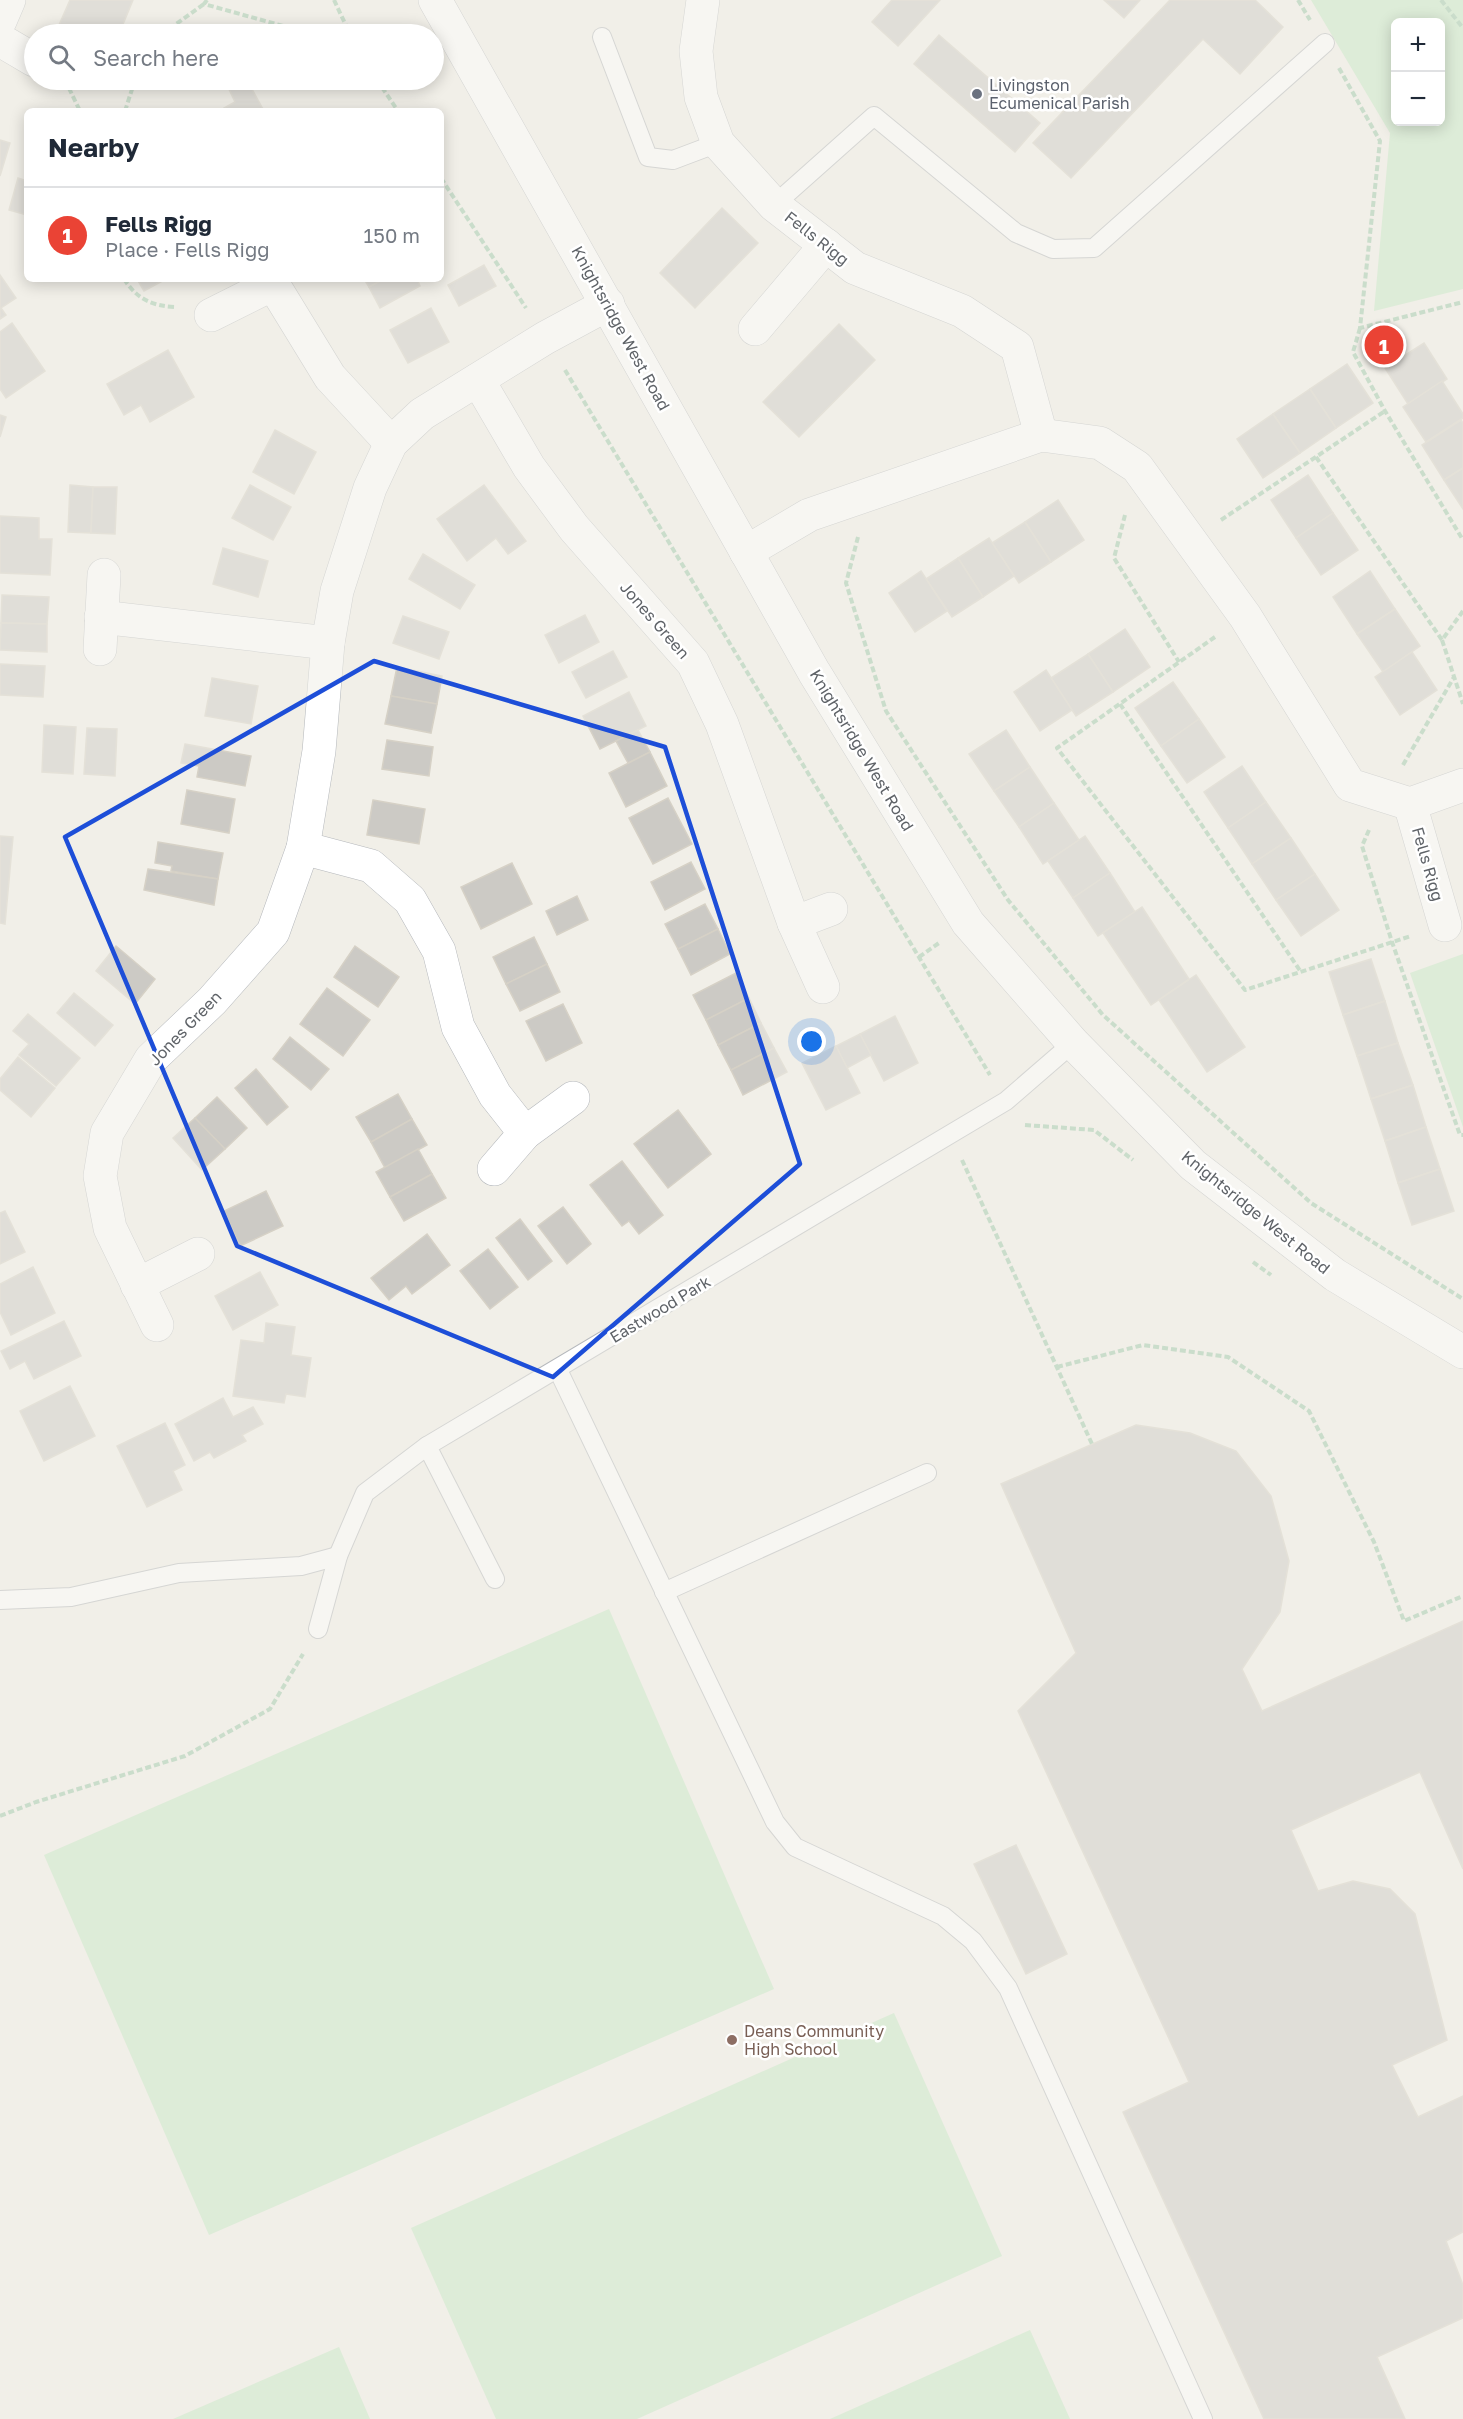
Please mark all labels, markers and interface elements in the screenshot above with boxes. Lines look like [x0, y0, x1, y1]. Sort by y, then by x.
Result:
map controls [1391, 18, 1445, 126]
button: + [1391, 18, 1445, 72]
search box [24, 24, 444, 90]
icon: search [45, 41, 78, 74]
text: Search here [93, 44, 219, 71]
button: − [1391, 72, 1445, 126]
place label: Livingston Ecumenical Parish [989, 75, 1130, 113]
marker: Livingston Ecumenical Parish [970, 87, 984, 101]
text: Nearby [48, 132, 139, 163]
street label: Fells Rigg [781, 207, 853, 269]
text: Fells Rigg [105, 210, 212, 237]
text: 1 [62, 223, 73, 247]
text: 150 m [364, 223, 420, 247]
text: Place · Fells Rigg [105, 237, 270, 261]
street label: Knightsridge West Road [567, 242, 675, 414]
pin: 1 [1364, 322, 1404, 368]
street label: Jones Green [616, 577, 694, 663]
street label: Knightsridge West Road [806, 666, 918, 834]
street label: Fells Rigg [1408, 825, 1448, 903]
street label: Jones Green [145, 987, 225, 1069]
your location [797, 1027, 826, 1056]
street label: Knightsridge West Road [1178, 1146, 1334, 1278]
street label: Eastwood Park [606, 1271, 714, 1347]
place label: Deans Community High School [744, 2021, 884, 2059]
marker: Deans Community High School [725, 2033, 739, 2047]

